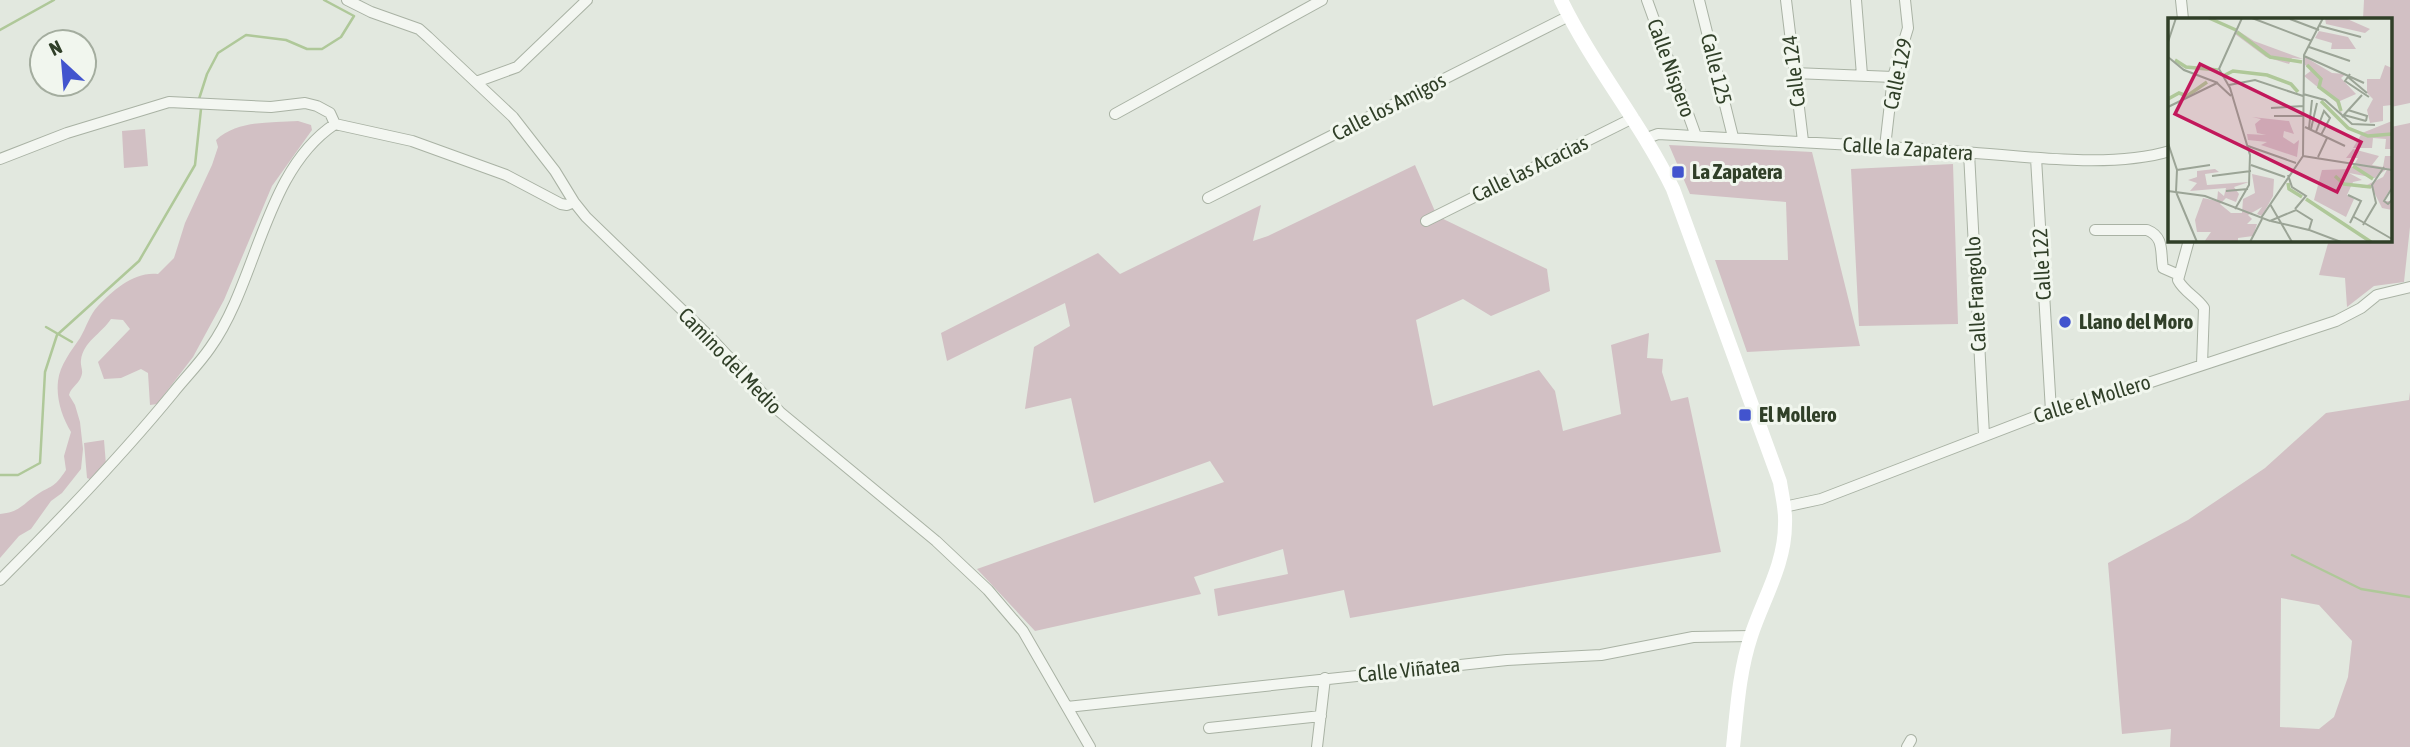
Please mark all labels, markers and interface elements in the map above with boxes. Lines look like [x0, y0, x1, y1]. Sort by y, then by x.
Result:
street label: Calle Níspero [1643, 15, 1701, 120]
inset map [2168, 18, 2392, 242]
north arrow [28, 28, 98, 98]
street label: Calle 125 [1697, 31, 1737, 107]
street label: Calle 124 [1777, 34, 1809, 108]
text: N [46, 35, 65, 60]
street label: Calle 129 [1878, 36, 1916, 112]
street label: Calle los Amigos [1328, 67, 1449, 145]
street label: Calle las Acacias [1468, 130, 1591, 206]
street label: Calle la Zapatera [1842, 131, 1974, 165]
place label: La Zapatera [1692, 159, 1783, 183]
marker: La Zapatera [1670, 164, 1686, 180]
street label: Calle 122 [2027, 227, 2055, 301]
street label: Calle Frangollo [1960, 236, 1990, 352]
street label: Camino del Medio [674, 302, 787, 418]
place label: Llano del Moro [2079, 309, 2193, 333]
marker: Llano del Moro [2057, 314, 2073, 330]
street label: Calle el Mollero [2030, 369, 2153, 427]
place label: El Mollero [1759, 402, 1837, 426]
marker: El Mollero [1737, 407, 1753, 423]
street label: Calle Viñatea [1357, 652, 1461, 686]

